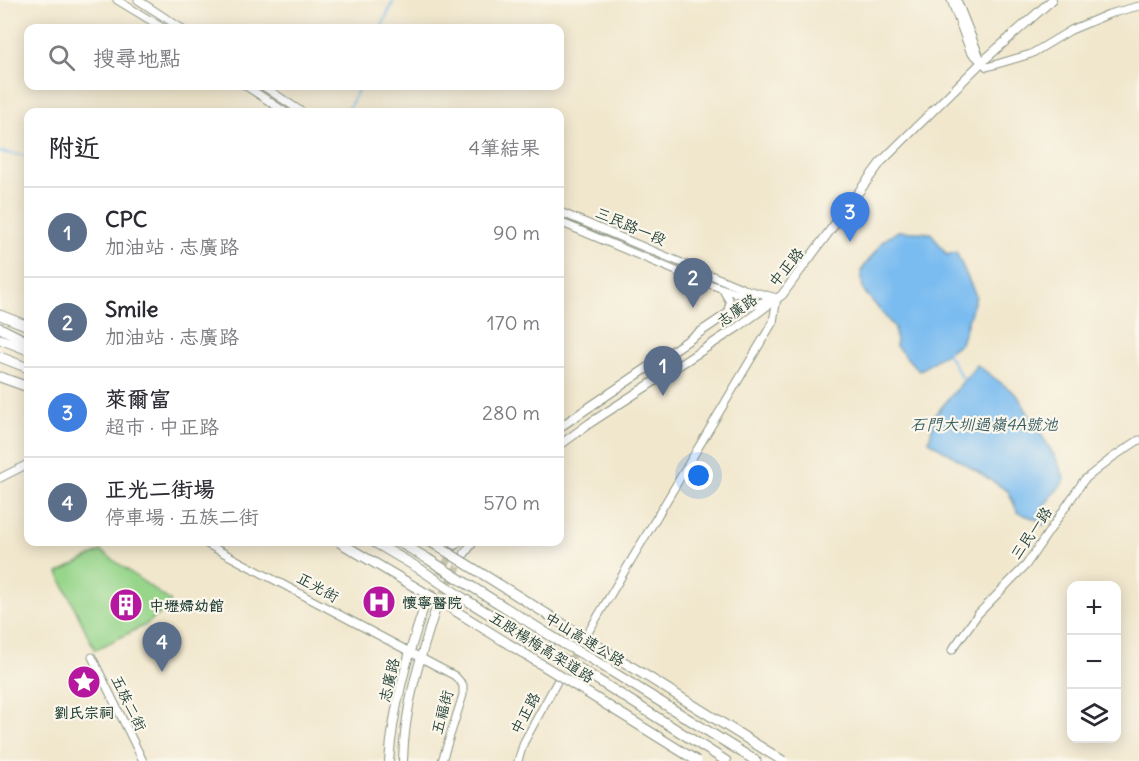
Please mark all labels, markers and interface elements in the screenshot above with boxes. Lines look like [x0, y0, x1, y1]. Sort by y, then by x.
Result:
search box [24, 24, 564, 90]
icon: search [45, 41, 78, 74]
text: 搜尋地點 [93, 44, 181, 72]
text: 附近 [48, 131, 100, 164]
text: 4筆結果 [468, 135, 540, 160]
pin: 3 [830, 192, 870, 242]
street label: 三民路一段 [593, 203, 669, 249]
text: CPC [105, 205, 147, 233]
text: 1 [64, 220, 71, 245]
text: 90 m [493, 220, 540, 245]
text: 加油站 · 志廣路 [105, 234, 239, 259]
street label: 中正路 [764, 244, 808, 290]
pin: 2 [674, 258, 712, 308]
street label: 志廣路 [713, 289, 761, 331]
text: Smile [105, 295, 158, 323]
text: 2 [62, 310, 73, 335]
text: 170 m [487, 310, 540, 335]
text: 加油站 · 志廣路 [105, 324, 239, 349]
pin: 1 [644, 346, 682, 396]
text: 萊爾富 [105, 385, 171, 413]
text: 3 [62, 400, 73, 425]
text: 280 m [482, 400, 540, 425]
text: 超市 · 中正路 [105, 414, 219, 439]
water label: 石門大圳過嶺4A號池 [910, 414, 1059, 434]
your location [684, 461, 713, 490]
text: 正光二街場 [105, 475, 215, 503]
text: 4 [62, 490, 73, 515]
text: 570 m [483, 490, 540, 515]
street label: 三民一路 [1006, 503, 1056, 563]
text: 停車場 · 五族二街 [105, 504, 259, 529]
street label: 正光街 [294, 568, 342, 606]
map controls [1067, 581, 1121, 743]
button: + [1067, 581, 1121, 635]
hospital icon: 懷寧醫院 [361, 584, 397, 620]
building icon: 中壢婦幼館 [108, 587, 144, 623]
place label: 懷寧醫院 [402, 593, 462, 612]
place label: 中壢婦幼館 [149, 596, 224, 615]
street label: 五股楊梅高架道路 [486, 607, 598, 687]
street label: 中山高速公路 [542, 608, 628, 670]
pin: 4 [142, 622, 182, 672]
button: − [1067, 635, 1121, 689]
street label: 志廣路 [375, 656, 403, 704]
place icon: 劉氏宗祠 [66, 664, 102, 700]
street label: 五族二街 [107, 672, 151, 734]
street label: 五福街 [427, 688, 457, 736]
street label: 中正路 [506, 689, 544, 737]
button: layers [1067, 689, 1121, 743]
place label: 劉氏宗祠 [54, 703, 114, 722]

